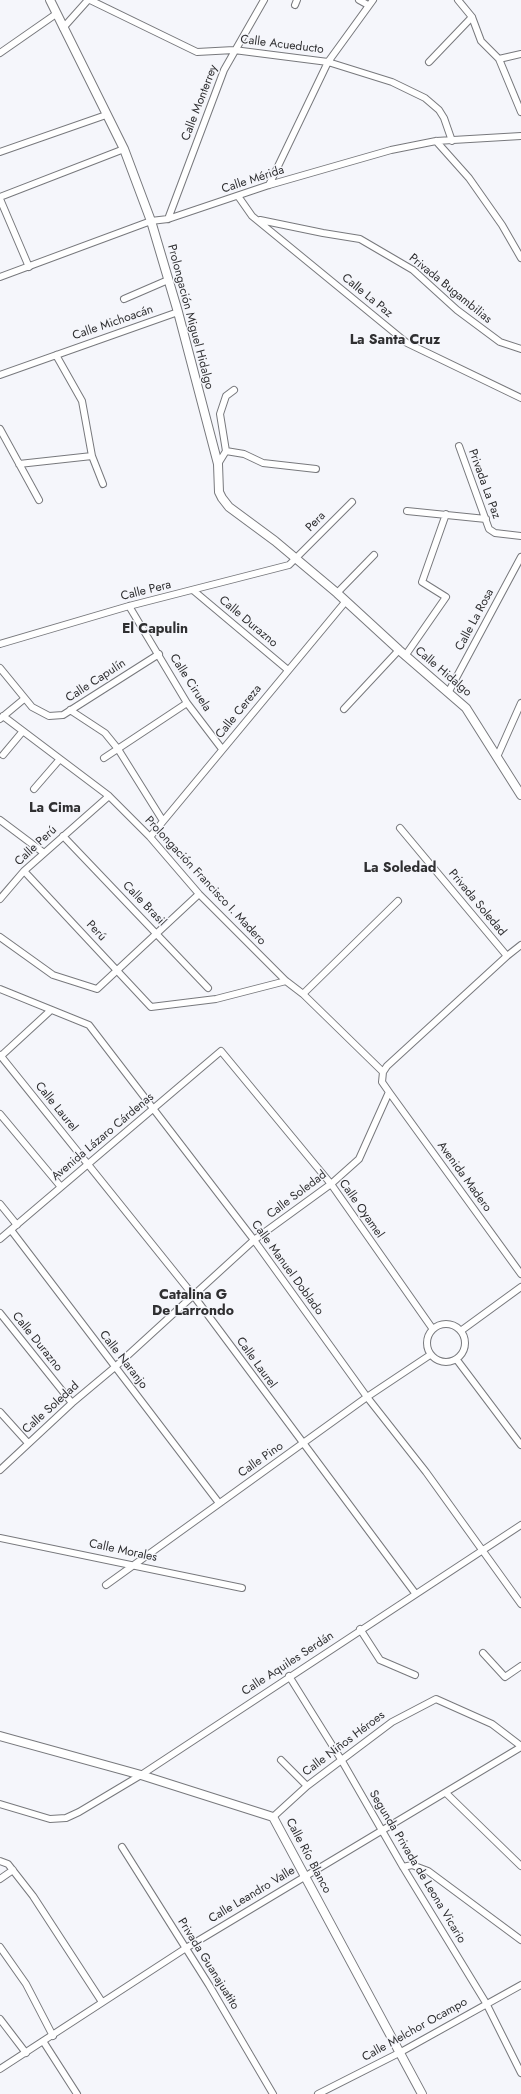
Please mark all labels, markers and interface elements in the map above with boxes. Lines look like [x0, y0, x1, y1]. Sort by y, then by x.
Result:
street label: Calle Acueducto [240, 33, 324, 57]
street label: Calle Monterrey [179, 63, 221, 143]
street label: Calle Mérida [220, 163, 286, 197]
street label: Prolongación Miguel Hidalgo [164, 243, 216, 391]
street label: Privada Bugambilias [406, 251, 494, 327]
street label: Calle La Paz [339, 271, 395, 321]
street label: Calle Michoacán [71, 302, 155, 344]
district label: La Santa Cruz [350, 333, 440, 349]
street label: Privada La Paz [465, 447, 503, 521]
street label: Pera [303, 509, 329, 535]
street label: Calle Pera [119, 578, 173, 604]
street label: Calle La Rosa [453, 587, 497, 653]
street label: Calle Durazno [216, 593, 280, 651]
district label: El Capulin [122, 622, 188, 638]
street label: Calle Hidalgo [412, 644, 474, 700]
street label: Calle Ciruela [166, 652, 214, 714]
street label: Calle Capulín [63, 656, 129, 706]
street label: Calle Cereza [213, 682, 265, 742]
district label: La Cima [29, 801, 81, 817]
street label: Prolongación Francisco I. Madero [141, 814, 269, 948]
street label: Calle Perú [12, 823, 60, 869]
district label: La Soledad [364, 861, 436, 877]
street label: Privada Soledad [445, 867, 509, 939]
street label: Calle Brasil [119, 879, 169, 929]
street label: Perú [83, 918, 109, 944]
street label: Calle Laurel [32, 1079, 80, 1135]
street label: Avenida Lázaro Cárdenas [49, 1090, 157, 1184]
street label: Avenida Madero [434, 1139, 494, 1215]
street label: Calle Soledad [264, 1168, 330, 1222]
street label: Calle Oyamel [336, 1177, 386, 1241]
street label: Calle Manuel Doblado [248, 1218, 326, 1318]
district label: Catalina G De Larrondo [152, 1288, 234, 1320]
street label: Calle Durazno [9, 1309, 65, 1375]
street label: Calle Naranjo [96, 1328, 150, 1392]
street label: Calle Laurel [233, 1335, 279, 1391]
street label: Calle Soledad [20, 1379, 82, 1437]
street label: Calle Pino [236, 1439, 286, 1481]
street label: Calle Morales [88, 1537, 158, 1565]
street label: Calle Aquiles Serdán [239, 1629, 337, 1699]
street label: Calle Niños Héroes [300, 1708, 388, 1780]
street label: Segunda Privada de Leona Vicario [366, 1788, 468, 1946]
street label: Calle Río Blanco [282, 1816, 334, 1896]
street label: Calle Leandro Valle [206, 1864, 298, 1926]
street label: Privada Guanajuatito [174, 1916, 242, 2012]
street label: Calle Melchor Ocampo [360, 1995, 470, 2065]

